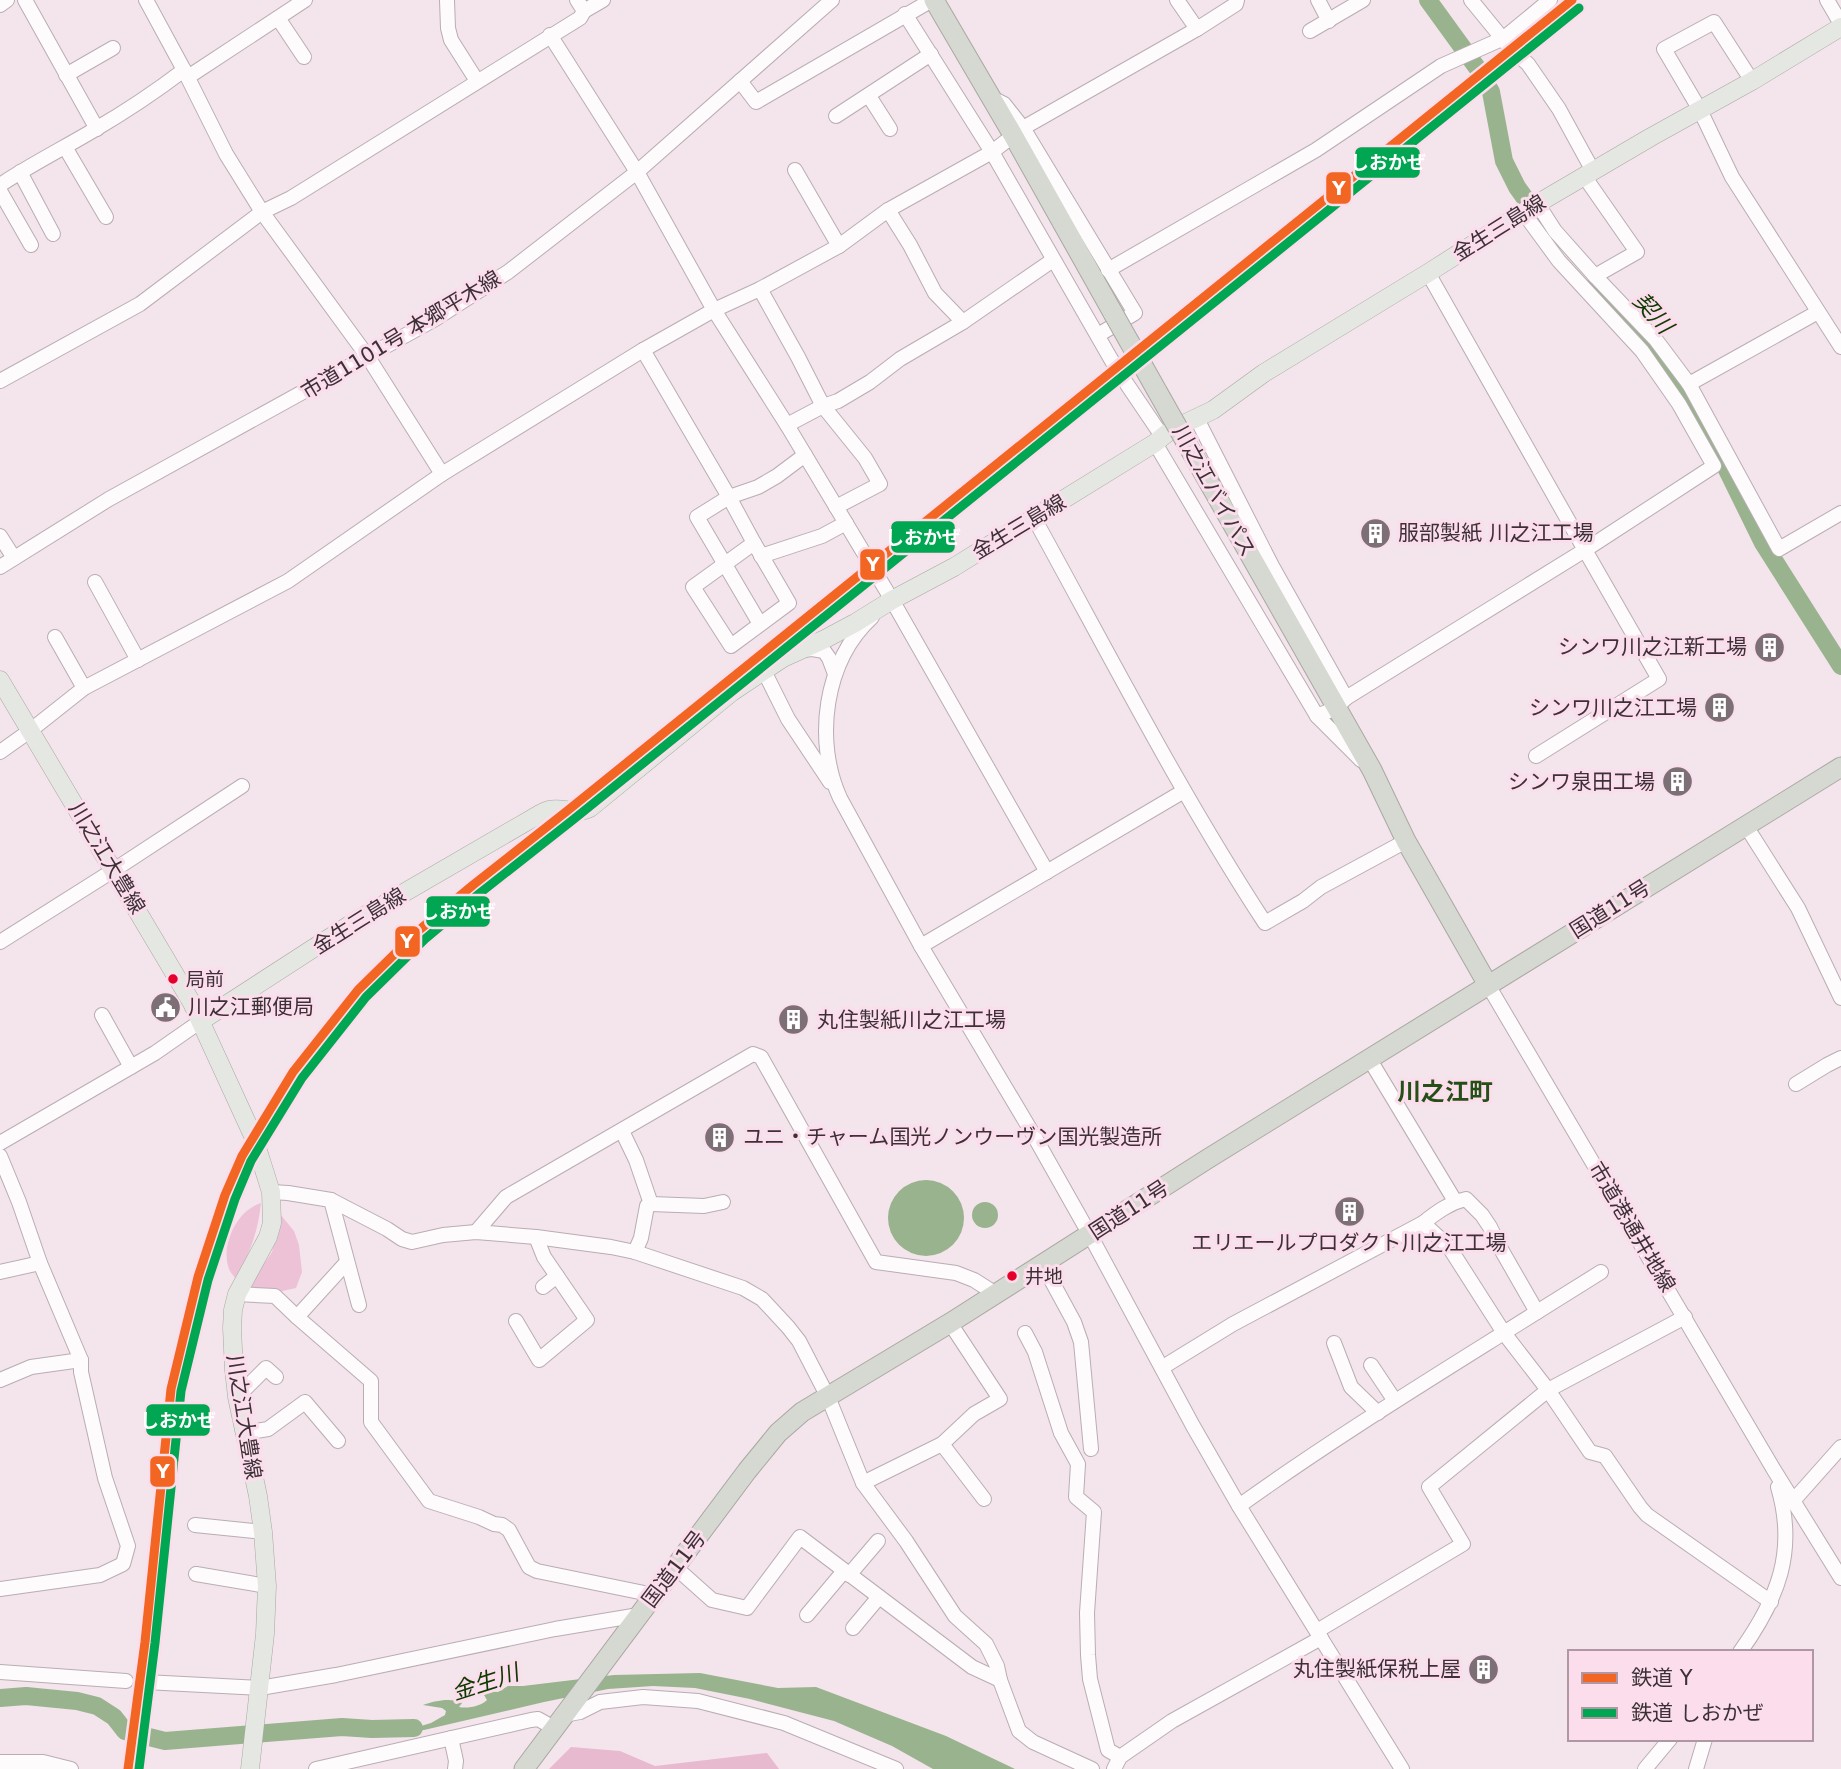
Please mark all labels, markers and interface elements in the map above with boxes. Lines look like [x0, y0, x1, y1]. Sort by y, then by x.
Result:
line badge: しおかぜ [1354, 146, 1421, 179]
text: しおかぜ [1350, 151, 1426, 173]
line badge: Y [1325, 171, 1352, 205]
text: Y [1331, 177, 1346, 199]
street label: 金生三島線 [1448, 190, 1550, 266]
street label: 市道1101号 本郷平木線 [297, 266, 505, 404]
water label: 契川 [1628, 287, 1680, 341]
street label: 川之江バイパス [1168, 421, 1260, 561]
street label: 金生三島線 [968, 490, 1070, 564]
building icon: 服部製紙 川之江工場 [1358, 516, 1392, 550]
line badge: しおかぜ [890, 520, 956, 554]
place label: 服部製紙 川之江工場 [1398, 521, 1594, 545]
text: しおかぜ [885, 526, 961, 548]
line badge: Y [859, 548, 886, 581]
text: Y [865, 553, 880, 575]
building icon: シンワ川之江新工場 [1753, 630, 1787, 664]
place label: シンワ川之江新工場 [1558, 635, 1747, 659]
building icon: シンワ川之江工場 [1703, 691, 1737, 725]
place label: シンワ川之江工場 [1529, 696, 1697, 720]
building icon: シンワ泉田工場 [1661, 765, 1695, 799]
place label: シンワ泉田工場 [1508, 770, 1655, 794]
street label: 川之江大豊線 [64, 798, 150, 918]
street label: 国道11号 [1566, 875, 1654, 943]
street label: 金生三島線 [308, 883, 410, 959]
line badge: しおかぜ [425, 895, 491, 928]
text: しおかぜ [420, 900, 496, 922]
line badge: Y [394, 925, 421, 958]
text: Y [399, 930, 414, 952]
place label: 局前 [186, 968, 224, 990]
marker: 局前 [166, 972, 180, 986]
public building icon: 川之江郵便局 [148, 990, 182, 1024]
place label: 川之江郵便局 [188, 995, 314, 1019]
building icon: 丸住製紙川之江工場 [777, 1003, 811, 1037]
place label: 丸住製紙川之江工場 [817, 1008, 1006, 1032]
district label: 川之江町 [1397, 1078, 1493, 1106]
building icon: ユニ・チャーム国光ノンウーヴン国光製造所 [703, 1120, 737, 1154]
place label: ユニ・チャーム国光ノンウーヴン国光製造所 [743, 1125, 1162, 1149]
street label: 市道港通井地線 [1584, 1158, 1680, 1296]
street label: 国道11号 [1085, 1175, 1173, 1245]
building icon: エリエールプロダクト川之江工場 [1332, 1194, 1366, 1228]
place label: エリエールプロダクト川之江工場 [1192, 1231, 1507, 1255]
place label: 井地 [1025, 1265, 1063, 1287]
marker: 井地 [1005, 1269, 1019, 1283]
street label: 川之江大豊線 [222, 1353, 266, 1481]
line badge: しおかぜ [145, 1403, 211, 1437]
text: しおかぜ [140, 1409, 216, 1431]
line badge: Y [149, 1455, 176, 1488]
text: Y [155, 1460, 170, 1482]
street label: 国道11号 [637, 1526, 711, 1612]
legend [1568, 1650, 1813, 1741]
building icon: 丸住製紙保税上屋 [1467, 1652, 1501, 1686]
place label: 丸住製紙保税上屋 [1293, 1657, 1461, 1681]
water label: 金生川 [448, 1658, 525, 1705]
text: 鉄道 Y [1631, 1666, 1693, 1690]
text: 鉄道 しおかぜ [1631, 1701, 1764, 1725]

